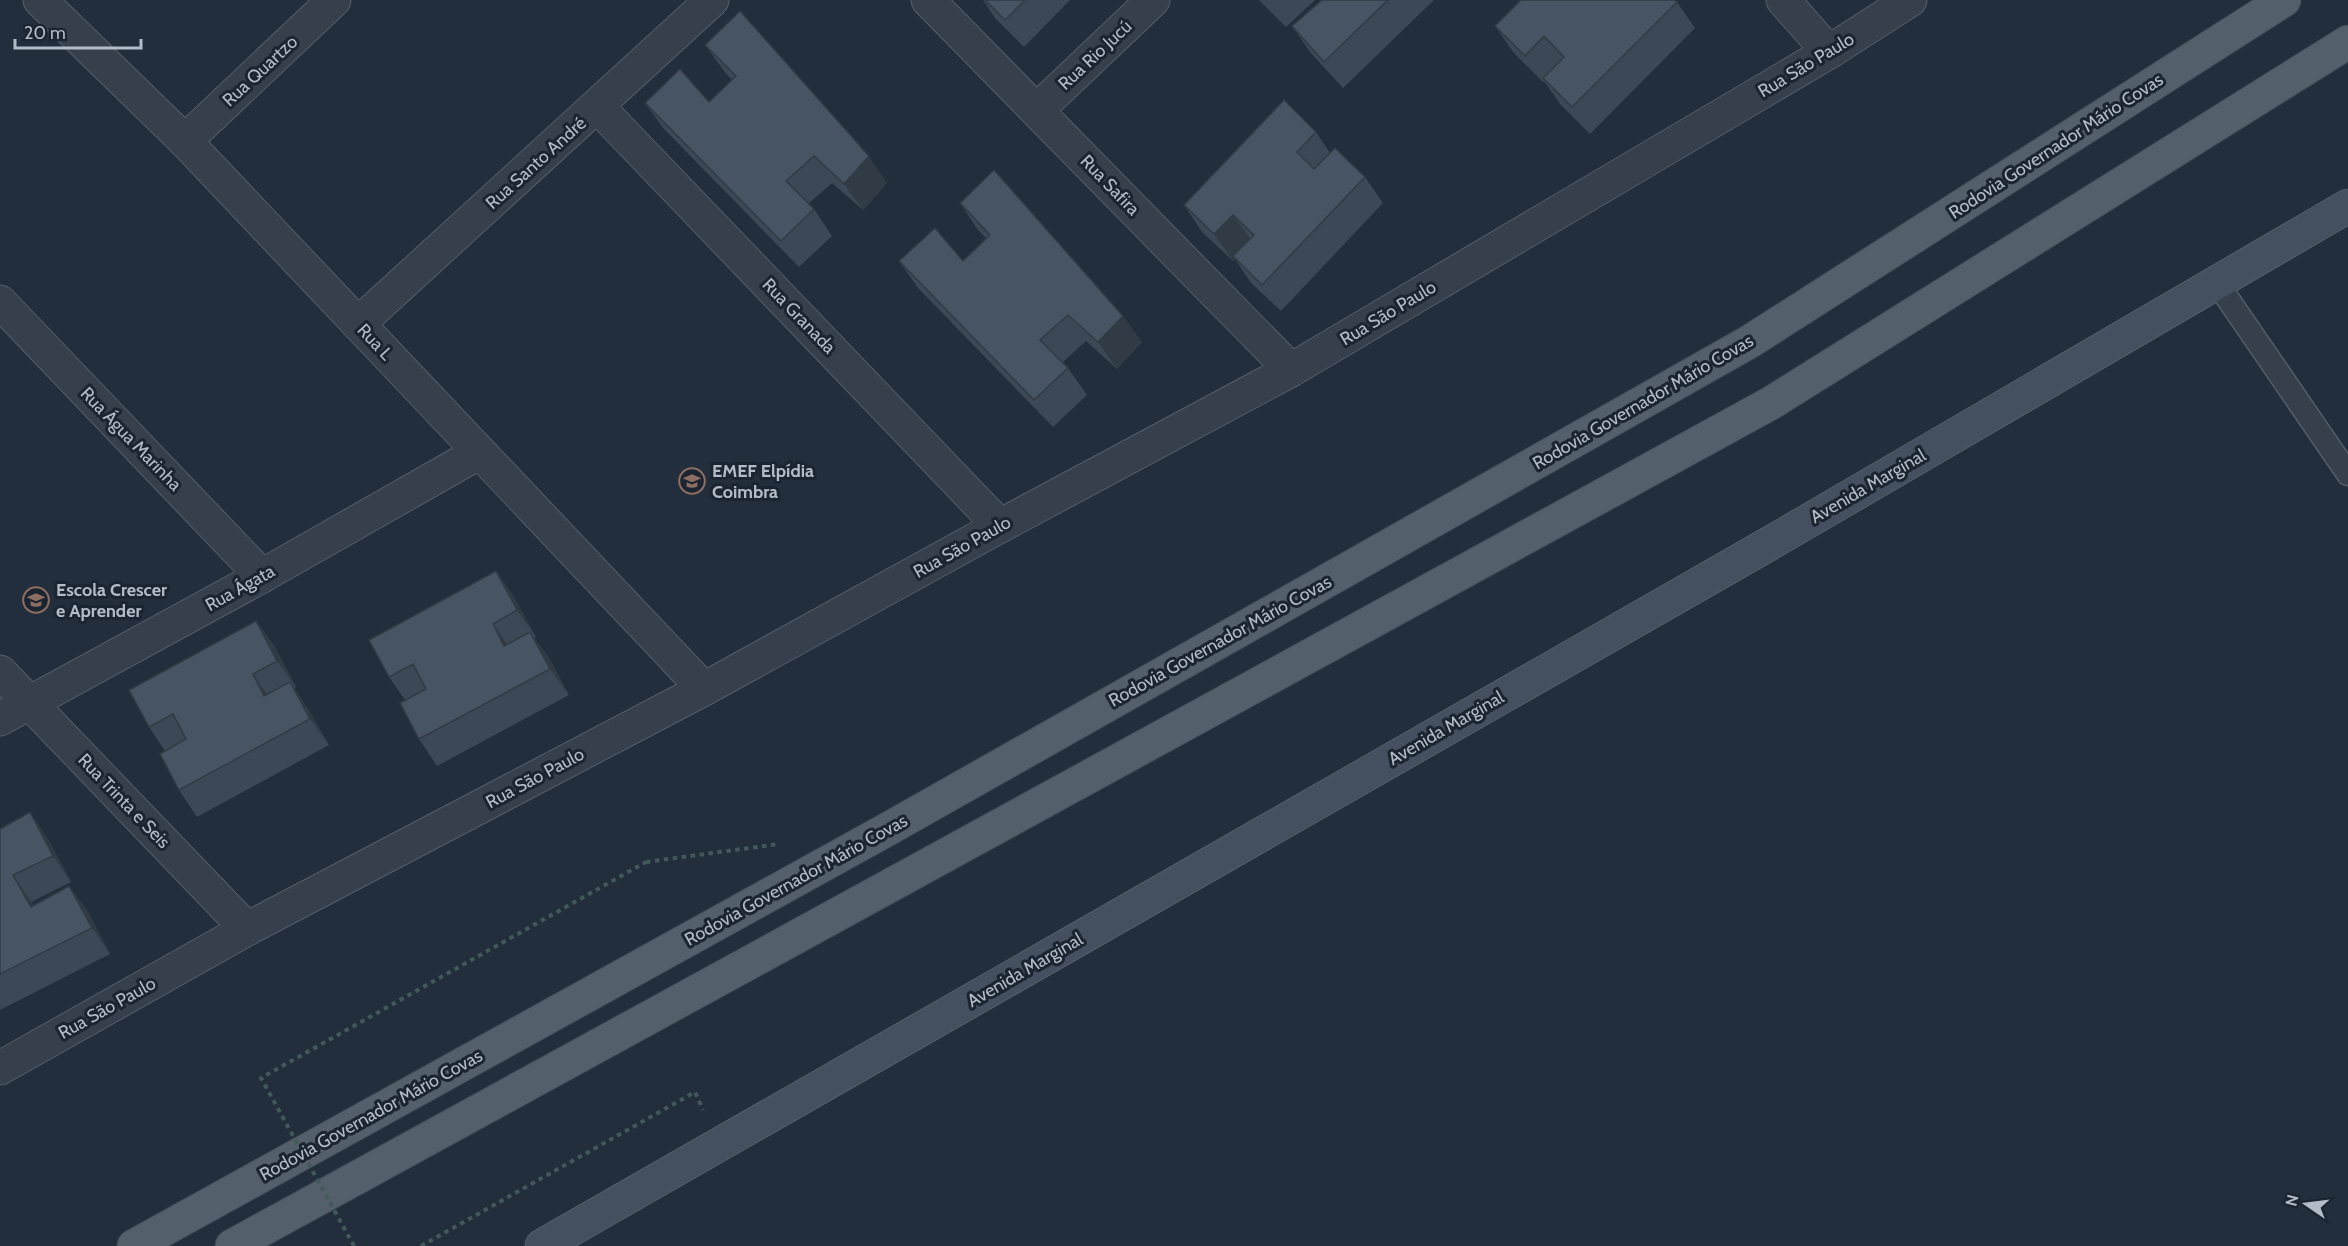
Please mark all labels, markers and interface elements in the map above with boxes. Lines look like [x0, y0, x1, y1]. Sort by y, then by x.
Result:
scale bar [15, 12, 141, 50]
street label: Rua Rio Jucú [1054, 15, 1136, 95]
text: 20 m [24, 22, 66, 44]
street label: Rua São Paulo [1754, 28, 1858, 102]
street label: Rua Quartzo [218, 31, 302, 111]
street label: Rodovia Governador Mário Covas [1945, 68, 2167, 224]
street label: Rua Santo André [481, 112, 591, 214]
street label: Rua Safira [1076, 150, 1144, 220]
street label: Rua Granada [758, 274, 841, 359]
street label: Rua São Paulo [1336, 276, 1440, 350]
street label: Rua L [353, 319, 397, 365]
street label: Rodovia Governador Mário Covas [1529, 330, 1757, 474]
street label: Rua Água Marinha [76, 382, 186, 496]
street label: Avenida Marginal [1806, 444, 1930, 528]
place label: EMEF Elpídia Coimbra [712, 460, 814, 503]
school or university icon: EMEF Elpídia Coimbra [677, 466, 707, 496]
street label: Rua São Paulo [909, 511, 1015, 583]
street label: Rua Ágata [201, 560, 279, 616]
street label: Rodovia Governador Mário Covas [1105, 570, 1335, 712]
place label: Escola Crescer e Aprender [56, 579, 167, 622]
school or university icon: Escola Crescer e Aprender [21, 585, 51, 615]
street label: Avenida Marginal [1384, 686, 1508, 770]
street label: Rua São Paulo [482, 743, 588, 813]
street label: Rua Trinta e Seis [73, 749, 175, 853]
street label: Rodovia Governador Mário Covas [681, 809, 911, 951]
street label: Avenida Marginal [963, 928, 1087, 1012]
street label: Rua São Paulo [54, 972, 160, 1044]
street label: Rodovia Governador Mário Covas [256, 1044, 486, 1186]
north arrow [2276, 1174, 2336, 1234]
text: N [2281, 1193, 2303, 1208]

